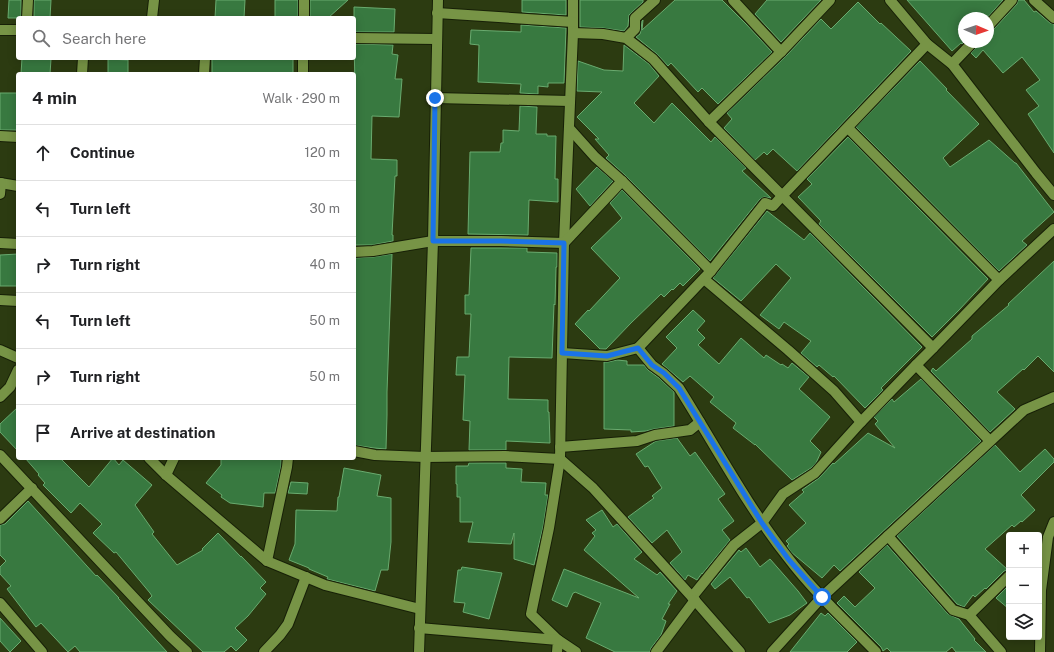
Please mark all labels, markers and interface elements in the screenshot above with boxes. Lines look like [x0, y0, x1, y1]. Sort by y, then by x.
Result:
north arrow [958, 12, 994, 48]
search box [16, 16, 356, 60]
icon: search [30, 27, 52, 49]
text: Search here [62, 30, 146, 47]
text: 4 min [32, 88, 77, 108]
route end [426, 89, 444, 107]
text: Walk · 290 m [262, 91, 340, 106]
icon: ahead [32, 142, 54, 164]
text: Continue [70, 144, 135, 161]
text: 120 m [305, 145, 340, 160]
icon: left [32, 198, 54, 220]
text: Turn left [70, 200, 131, 217]
text: 30 m [310, 201, 340, 216]
icon: right [32, 254, 54, 276]
text: Turn right [70, 256, 140, 273]
text: 40 m [309, 257, 340, 272]
icon: left [32, 310, 54, 332]
text: Turn left [70, 312, 131, 329]
text: 50 m [309, 313, 340, 328]
icon: right [32, 366, 54, 388]
text: Turn right [70, 368, 140, 385]
text: 50 m [309, 369, 340, 384]
icon: arrive [32, 422, 54, 444]
text: Arrive at destination [70, 424, 215, 441]
map controls [1006, 532, 1042, 640]
button: + [1006, 532, 1042, 568]
button: − [1006, 568, 1042, 604]
route start [813, 588, 831, 606]
button: layers [1006, 604, 1042, 640]

